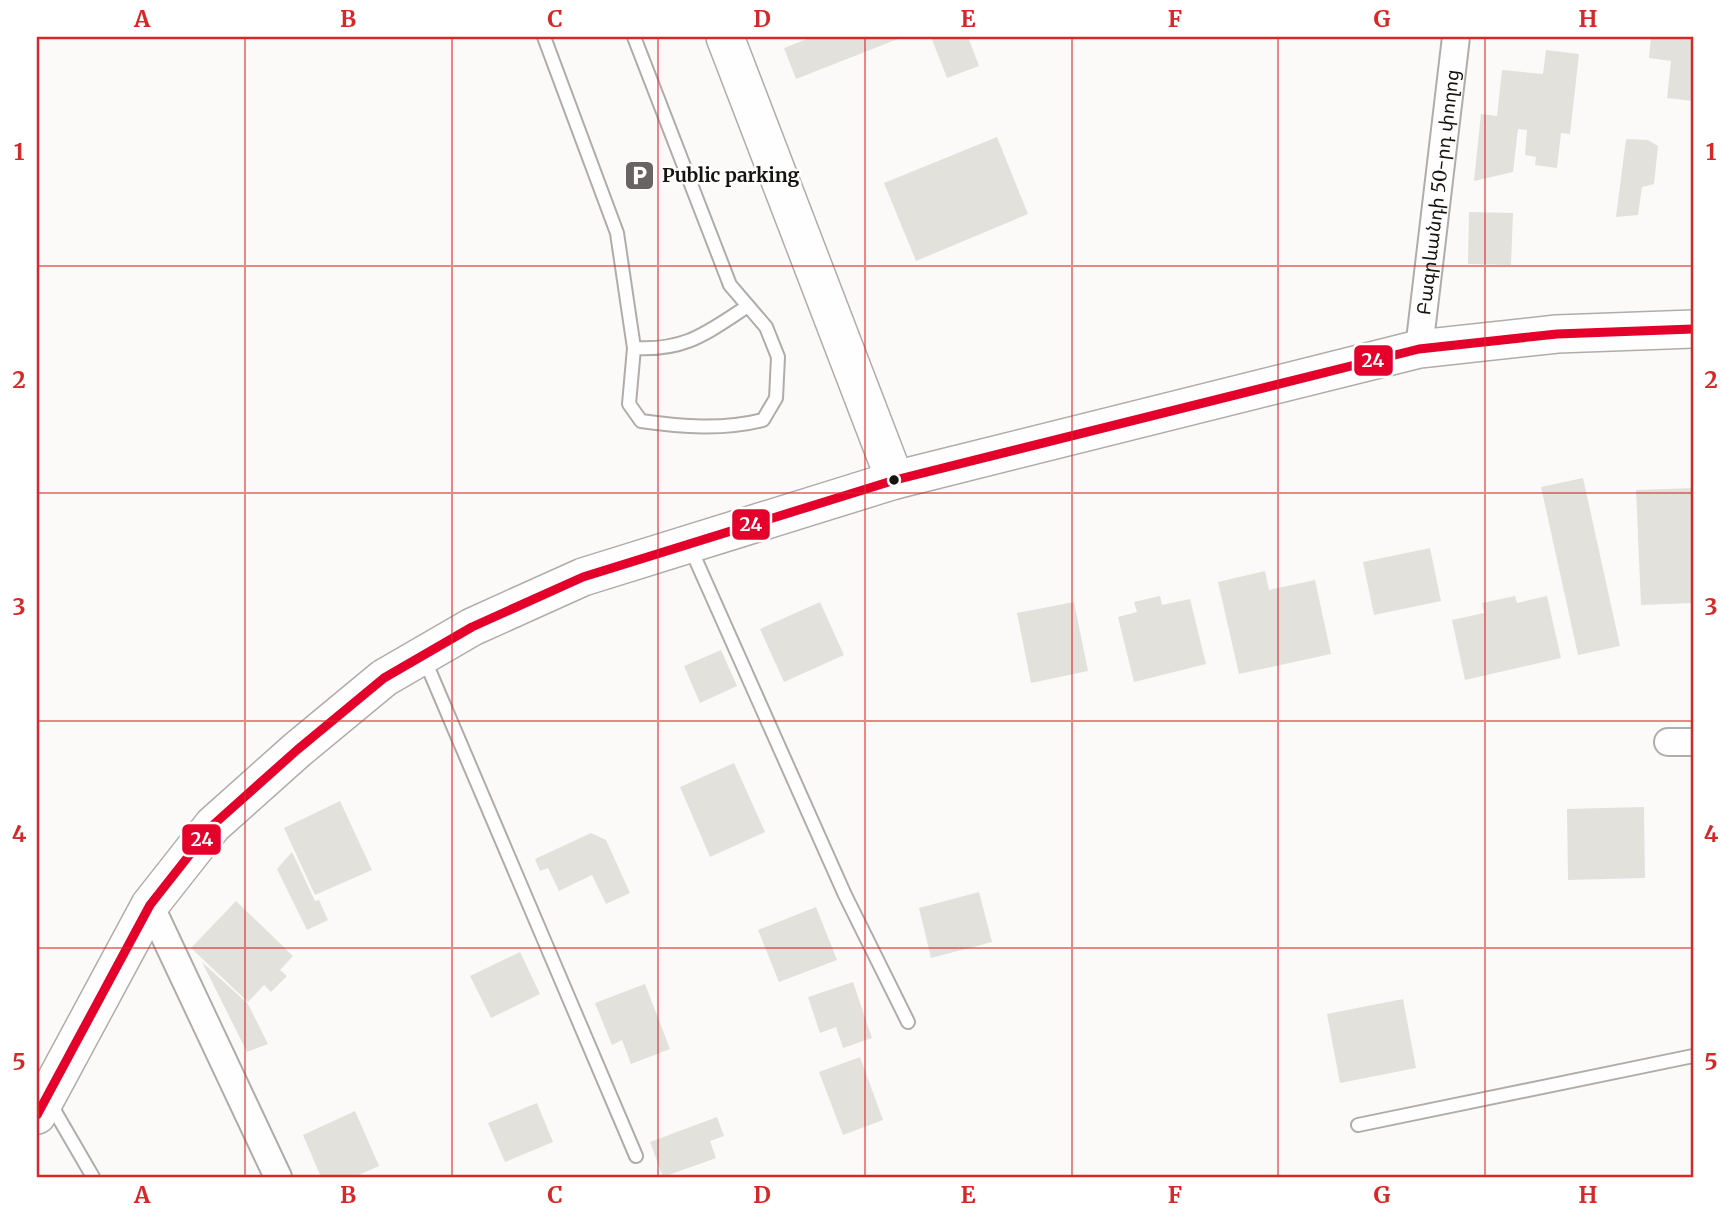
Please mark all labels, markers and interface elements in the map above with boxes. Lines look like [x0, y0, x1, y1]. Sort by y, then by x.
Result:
text: A [133, 4, 151, 33]
text: B [340, 4, 356, 33]
text: C [547, 4, 563, 33]
text: D [753, 4, 771, 33]
text: E [960, 4, 976, 33]
text: F [1168, 4, 1182, 33]
text: G [1374, 4, 1391, 33]
text: H [1579, 4, 1598, 33]
street label: Բագրևանդի 50-րդ փողոց [1411, 68, 1464, 316]
text: 1 [14, 137, 25, 166]
text: 1 [1706, 137, 1717, 166]
parking icon: Public parking [622, 158, 656, 192]
place label: Public parking [662, 163, 800, 187]
line badge: 24 [1353, 344, 1394, 377]
text: 24 [1362, 348, 1384, 372]
text: 2 [12, 365, 26, 394]
text: 2 [1704, 365, 1718, 394]
unlabelled marker [887, 473, 901, 487]
line badge: 24 [731, 508, 771, 541]
text: 24 [740, 512, 762, 536]
text: 3 [12, 592, 26, 621]
text: 3 [1704, 592, 1718, 621]
text: 4 [12, 819, 27, 848]
text: 4 [1704, 819, 1719, 848]
line badge: 24 [181, 823, 222, 856]
text: 24 [191, 827, 213, 851]
text: 5 [12, 1047, 26, 1076]
text: 5 [1704, 1047, 1718, 1076]
text: A [133, 1180, 151, 1209]
text: B [340, 1180, 356, 1209]
text: C [547, 1180, 563, 1209]
text: D [753, 1180, 771, 1209]
text: E [960, 1180, 976, 1209]
text: F [1168, 1180, 1182, 1209]
text: G [1374, 1180, 1391, 1209]
text: H [1579, 1180, 1598, 1209]

